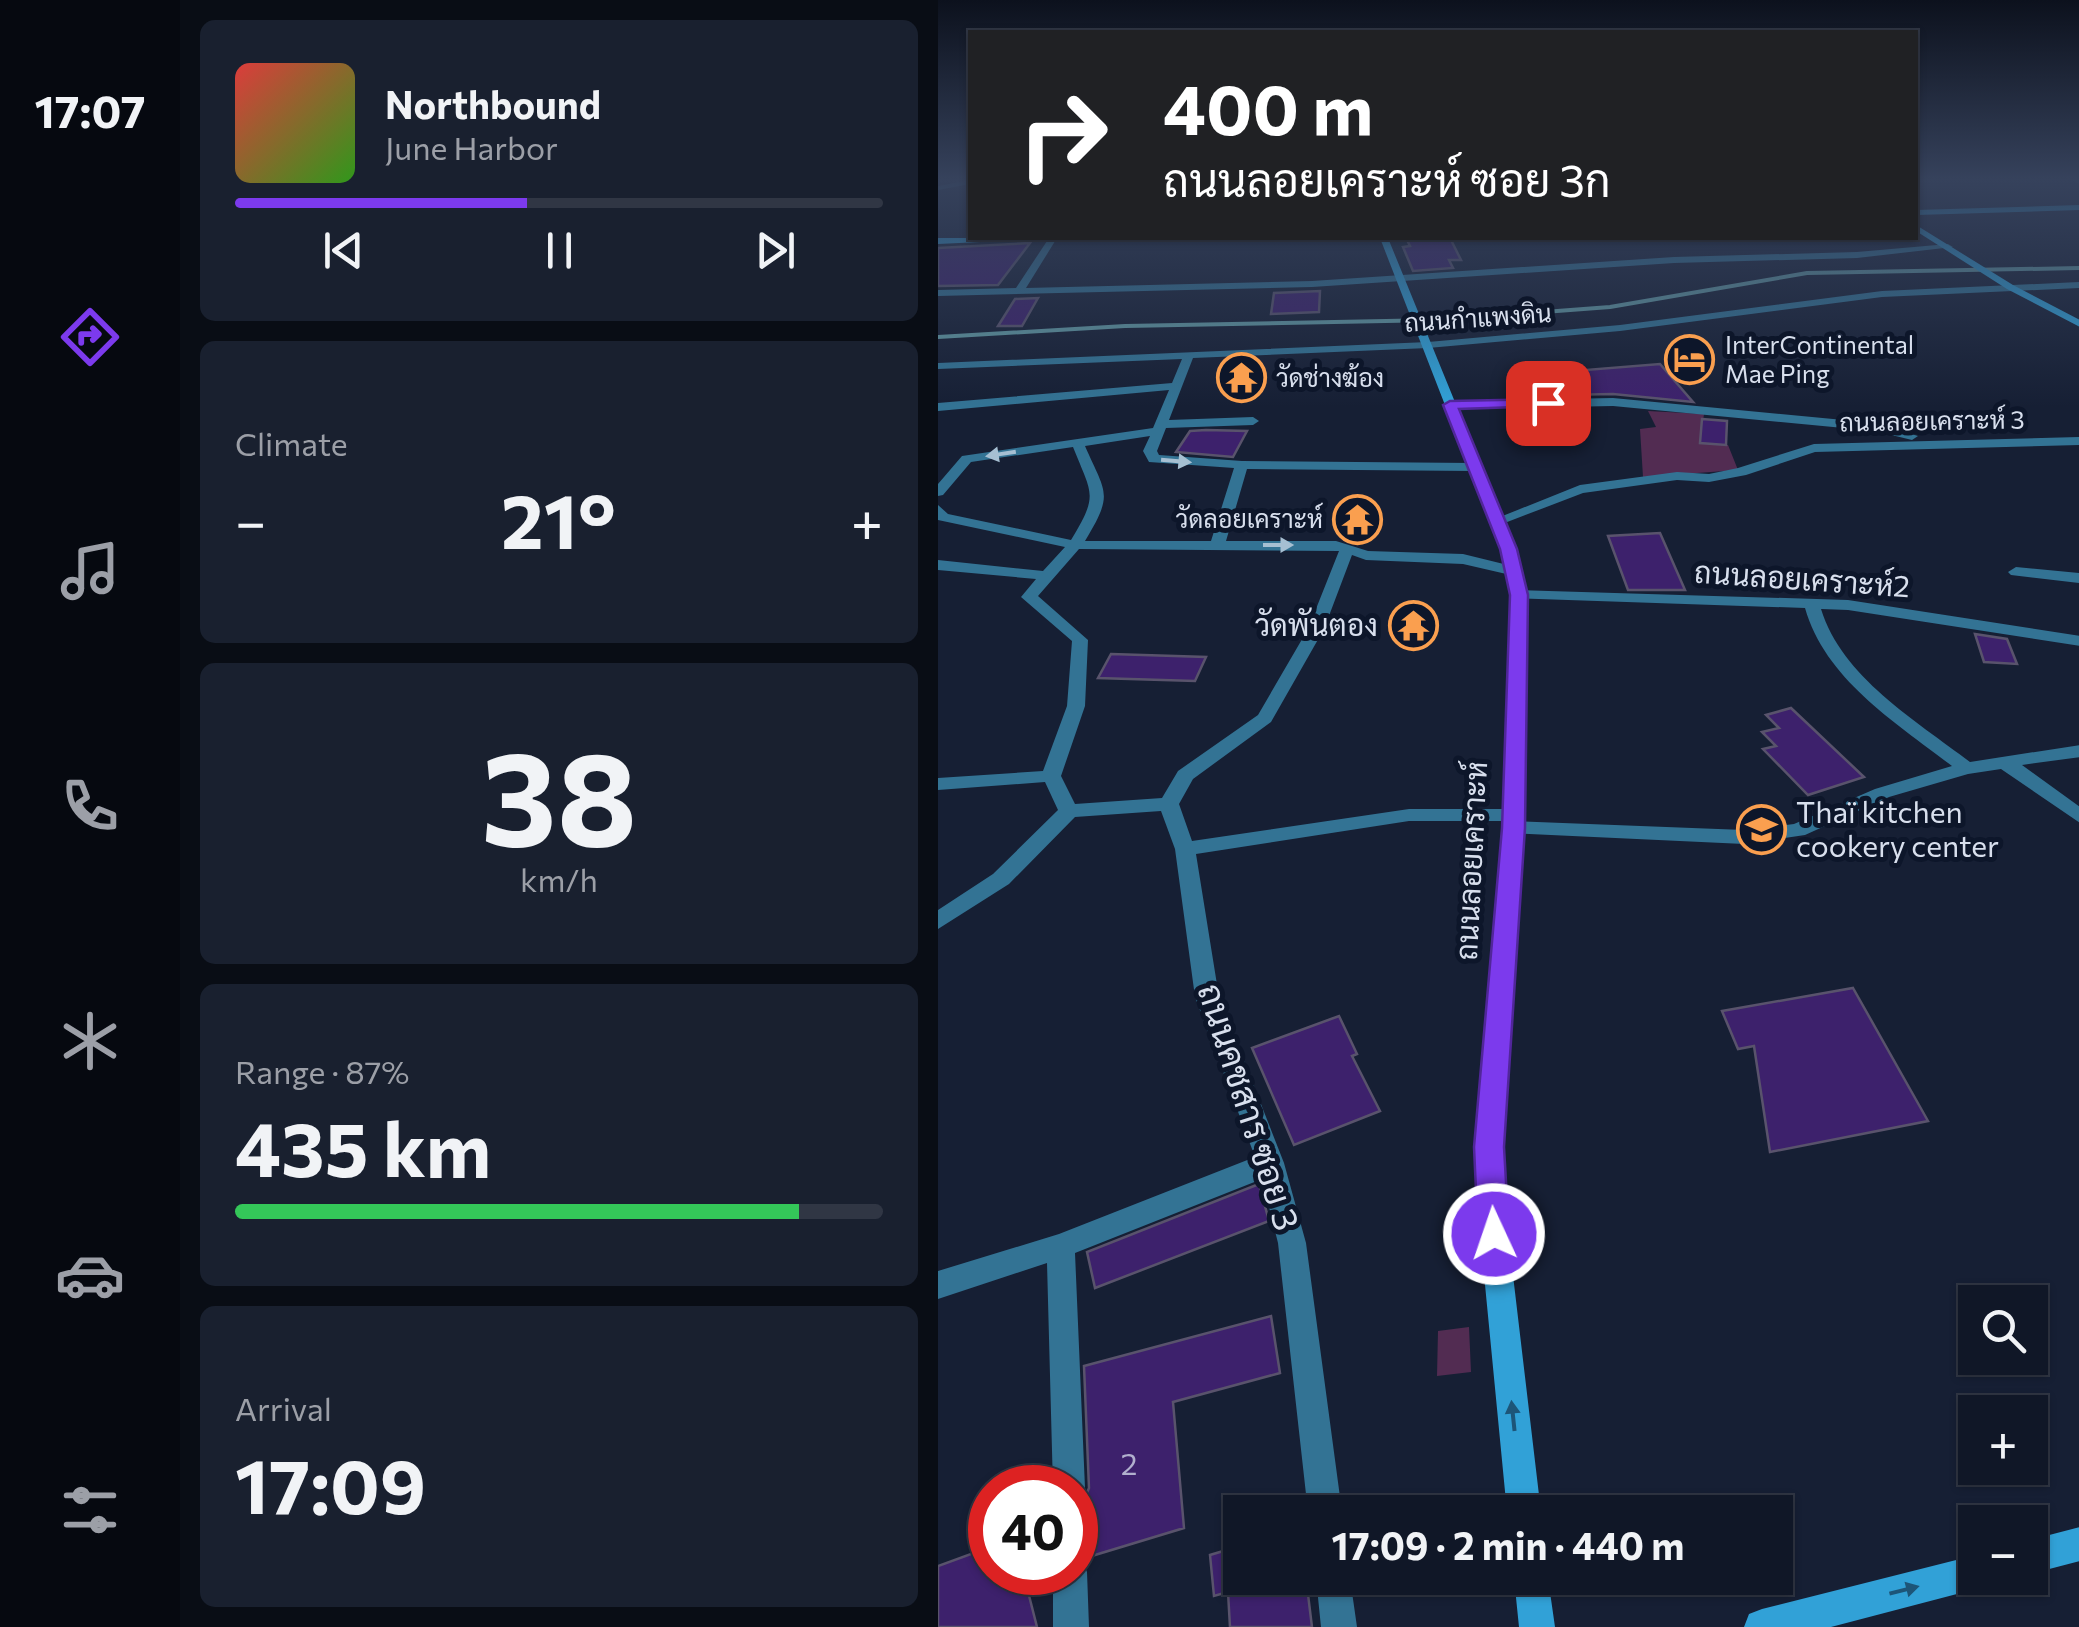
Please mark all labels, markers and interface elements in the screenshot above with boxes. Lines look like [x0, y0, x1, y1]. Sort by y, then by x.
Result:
text: 400 m [1163, 64, 1373, 149]
icon: right [998, 70, 1128, 200]
text: Northbound [385, 80, 601, 127]
text: 17:07 [34, 82, 146, 137]
text: June Harbor [385, 127, 558, 167]
text: ถนนลอยเคราะห์ ซอย 3ก [1163, 151, 1611, 206]
icon: previous [316, 223, 371, 278]
icon: pause [532, 223, 587, 278]
icon: next [748, 223, 803, 278]
street label: ถนนกำแพงดิน [1403, 297, 1553, 337]
icon: directions [55, 302, 125, 372]
place label: InterContinental Mae Ping [1725, 329, 1914, 388]
hotel icon: InterContinental Mae Ping [1664, 333, 1716, 385]
temple icon: วัดช่างฆ้อง [1215, 352, 1267, 404]
pin [1506, 361, 1591, 446]
place label: วัดช่างฆ้อง [1276, 362, 1384, 392]
icon: arrive [1521, 376, 1576, 431]
street label: ถนนลอยเคราะห์ 3 [1839, 402, 2025, 437]
text: Climate [235, 423, 348, 463]
one-way arrow [984, 447, 1016, 462]
one-way arrow [1161, 453, 1193, 469]
text: 21° [501, 473, 616, 564]
text: − [235, 486, 266, 553]
text: + [851, 486, 883, 553]
temple icon: วัดลอยเคราะห์ [1332, 493, 1384, 545]
place label: วัดลอยเคราะห์ [1176, 502, 1323, 533]
icon: music [55, 536, 125, 606]
one-way arrow [1262, 537, 1294, 553]
street label: ถนนลอยเคราะห์2 [1693, 552, 1911, 603]
temple icon: วัดพันตอง [1387, 600, 1439, 652]
place label: วัดพันตอง [1255, 605, 1378, 642]
text: 38 [481, 714, 637, 873]
street label: ถนนลอยเคราะห์ [1446, 760, 1493, 961]
icon: phone [55, 771, 125, 841]
place label: Thaï kitchen cookery center [1796, 792, 1999, 863]
school or university icon: Thaï kitchen cookery center [1735, 804, 1787, 856]
text: km/h [520, 859, 598, 899]
street label: ถนนคชสาร ซอย 3 [1190, 977, 1311, 1235]
icon: climate [55, 1006, 125, 1076]
text: Range · 87% [235, 1051, 410, 1091]
text: 435 km [235, 1101, 491, 1192]
position arrow [1442, 1182, 1546, 1286]
icon: car [55, 1240, 125, 1310]
map controls [1958, 1285, 2048, 1595]
button: search [1958, 1285, 2048, 1375]
text: Arrival [235, 1388, 332, 1428]
button: + [1958, 1395, 2048, 1485]
one-way arrow [1505, 1399, 1521, 1431]
text: 17:09 [235, 1438, 426, 1529]
house number: 2 [1121, 1444, 1137, 1481]
speed limit sign: 40 [968, 1465, 1098, 1595]
icon: filters [55, 1475, 125, 1545]
button: − [1958, 1505, 2048, 1595]
text: 17:09 · 2 min · 440 m [1332, 1521, 1684, 1568]
one-way arrow [1889, 1582, 1920, 1597]

